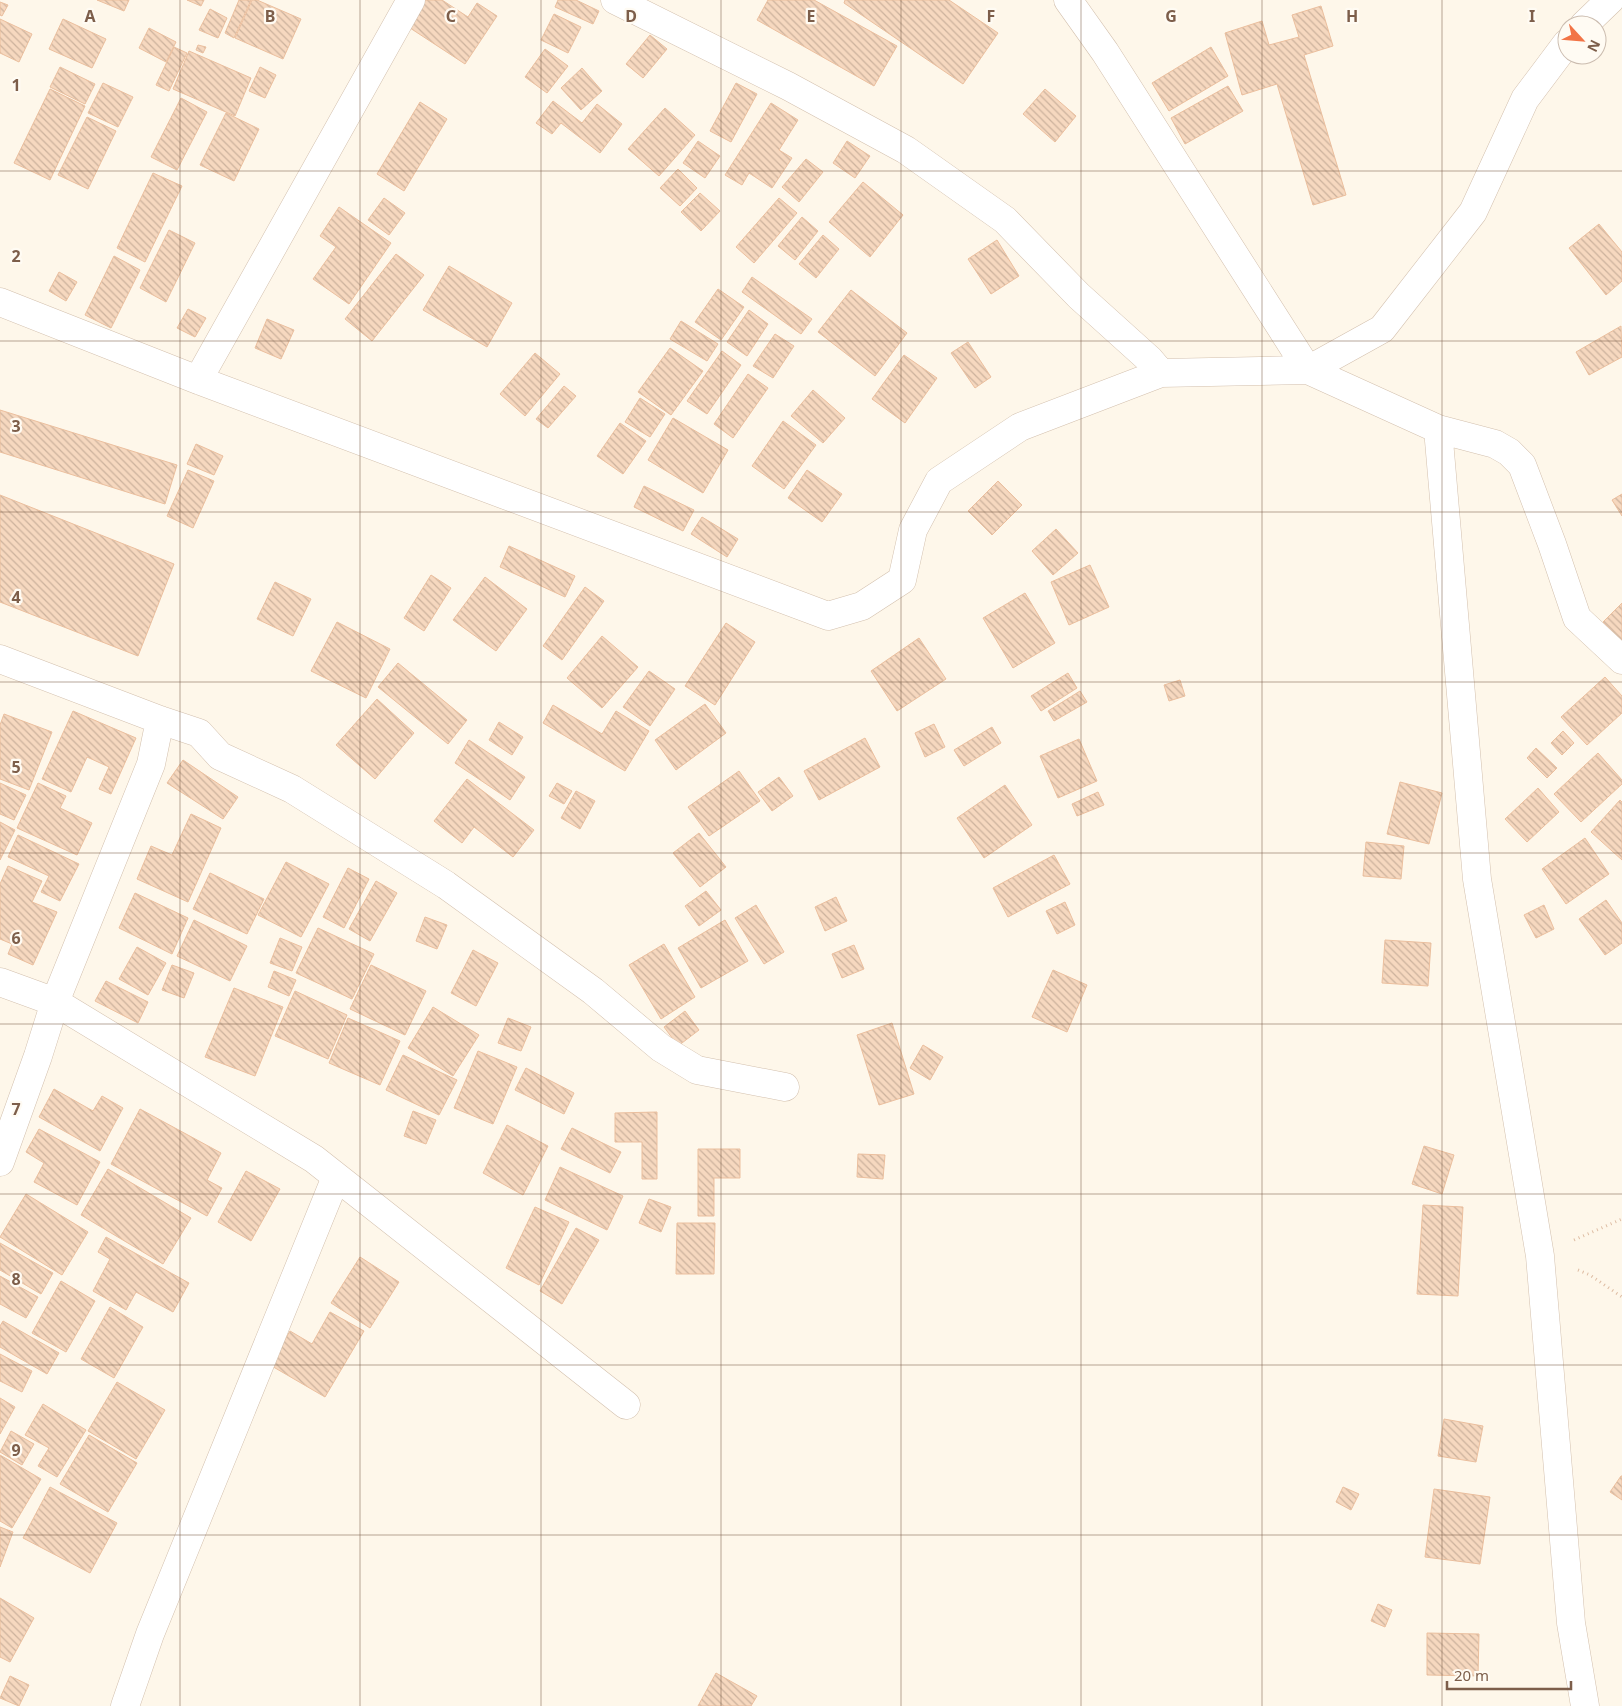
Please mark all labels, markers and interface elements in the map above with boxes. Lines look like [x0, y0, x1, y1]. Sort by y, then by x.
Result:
text: A [84, 5, 96, 27]
text: B [265, 5, 275, 27]
text: C [446, 5, 456, 27]
text: D [625, 5, 637, 27]
text: E [807, 5, 816, 27]
text: F [987, 5, 995, 27]
text: G [1165, 5, 1177, 27]
text: H [1346, 5, 1358, 27]
text: I [1529, 5, 1535, 27]
north arrow [1557, 15, 1607, 65]
text: N [1583, 37, 1605, 55]
text: 1 [11, 74, 21, 96]
text: 2 [11, 245, 21, 267]
text: 3 [11, 415, 21, 437]
text: 4 [11, 586, 21, 608]
text: 5 [11, 756, 21, 778]
text: 6 [11, 927, 21, 949]
text: 7 [11, 1098, 21, 1120]
text: 8 [11, 1268, 21, 1290]
text: 9 [11, 1439, 21, 1461]
scale bar [1447, 1658, 1571, 1690]
text: 20 m [1454, 1665, 1489, 1685]

